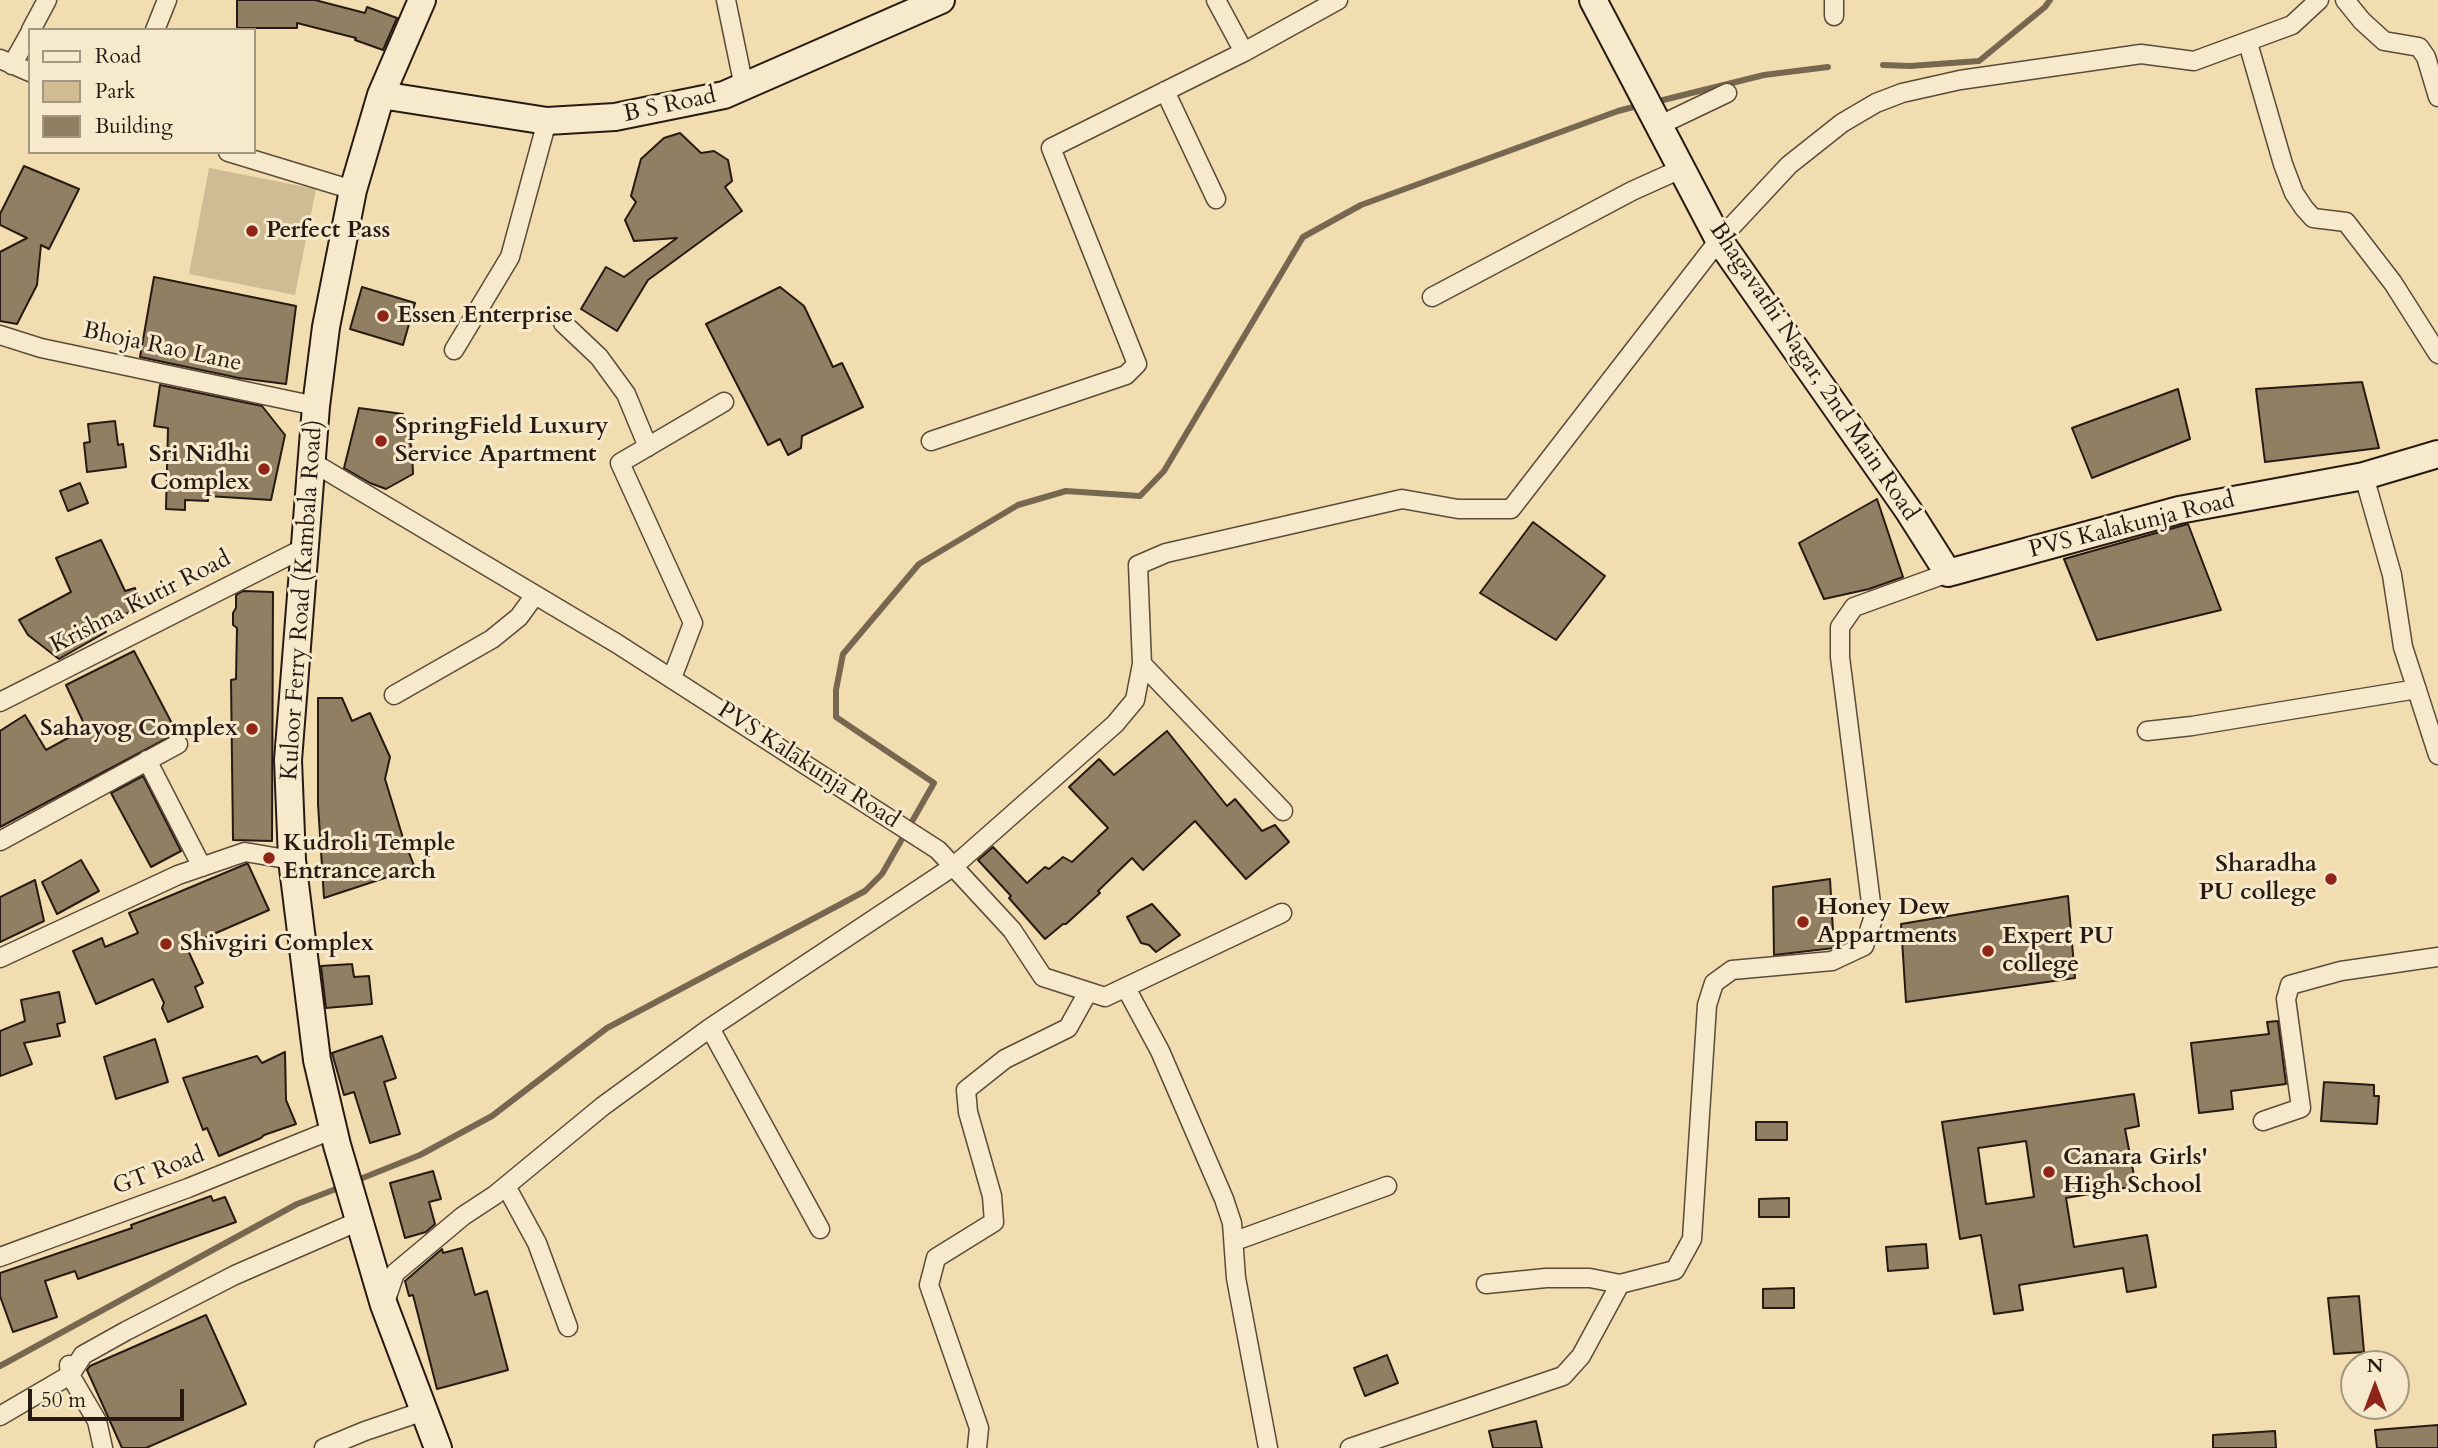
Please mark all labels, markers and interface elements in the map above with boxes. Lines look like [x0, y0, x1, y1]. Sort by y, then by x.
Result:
legend [28, 28, 256, 154]
text: Road [95, 42, 141, 71]
text: Park [95, 77, 135, 106]
street label: B S Road [621, 82, 719, 130]
text: Building [95, 112, 173, 141]
place label: Perfect Pass [266, 217, 390, 245]
street label: Bhagavathi Nagar, 2nd Main Road [1702, 217, 1924, 527]
marker: Perfect Pass [244, 223, 260, 239]
place label: Essen Enterprise [397, 302, 573, 330]
marker: Essen Enterprise [375, 308, 391, 324]
street label: Bhoja Rao Lane [80, 317, 244, 379]
place label: SpringField Luxury Service Apartment [395, 413, 608, 469]
street label: Kuloor Ferry Road (Kambala Road) [276, 419, 330, 781]
marker: SpringField Luxury Service Apartment [373, 433, 389, 449]
place label: Sri Nidhi Complex [149, 441, 250, 497]
marker: Sri Nidhi Complex [256, 461, 272, 477]
street label: PVS Kalakunja Road [2026, 487, 2238, 565]
street label: Krishna Kutir Road [46, 545, 236, 661]
street label: PVS Kalakunja Road [712, 696, 904, 836]
place label: Sahayog Complex [40, 715, 238, 743]
marker: Sahayog Complex [244, 721, 260, 737]
place label: Kudroli Temple Entrance arch [283, 830, 456, 886]
marker: Kudroli Temple Entrance arch [261, 850, 277, 866]
place label: Sharadha PU college [2199, 851, 2317, 907]
marker: Sharadha PU college [2323, 871, 2339, 887]
place label: Honey Dew Appartments [1817, 894, 1957, 950]
marker: Honey Dew Appartments [1795, 914, 1811, 930]
place label: Expert PU college [2002, 923, 2114, 979]
place label: Shivgiri Complex [180, 930, 374, 958]
marker: Shivgiri Complex [158, 936, 174, 952]
marker: Expert PU college [1980, 943, 1996, 959]
street label: GT Road [109, 1141, 209, 1203]
place label: Canara Girls' High School [2063, 1144, 2208, 1200]
marker: Canara Girls' High School [2041, 1164, 2057, 1180]
north arrow [2340, 1350, 2410, 1420]
text: N [2367, 1353, 2383, 1379]
scale bar [32, 1374, 187, 1418]
text: 50 m [41, 1386, 86, 1415]

